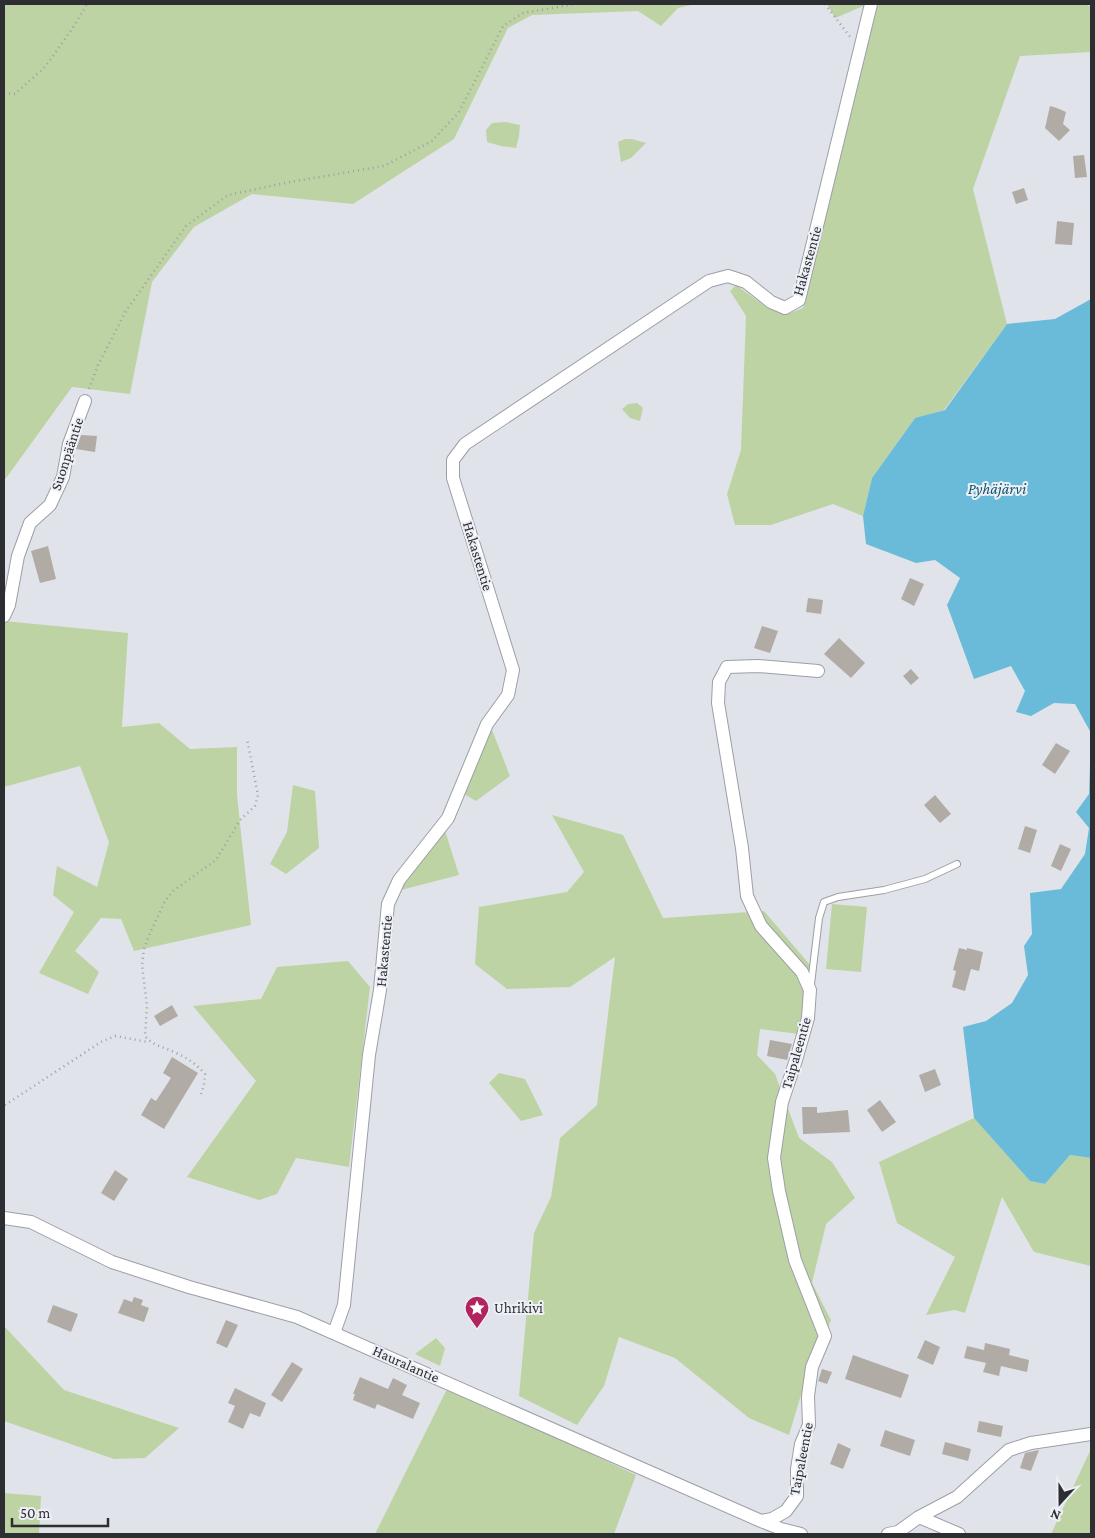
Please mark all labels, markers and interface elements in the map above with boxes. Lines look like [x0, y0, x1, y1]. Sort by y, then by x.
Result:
street label: Hakastentie [789, 224, 825, 298]
street label: Suonpääntie [48, 415, 87, 493]
water label: Pyhäjärvi [968, 480, 1027, 498]
street label: Hakastentie [460, 519, 496, 593]
street label: Hakastentie [373, 914, 395, 987]
street label: Taipaleentie [778, 1015, 815, 1091]
place icon: Uhrikivi [464, 1295, 490, 1329]
place label: Uhrikivi [494, 1300, 543, 1316]
street label: Hauralantie [370, 1342, 442, 1386]
street label: Taipaleentie [786, 1421, 817, 1497]
north arrow [1035, 1478, 1085, 1528]
scale bar [12, 1496, 109, 1528]
text: 50 m [20, 1505, 50, 1521]
text: N [1048, 1506, 1063, 1524]

